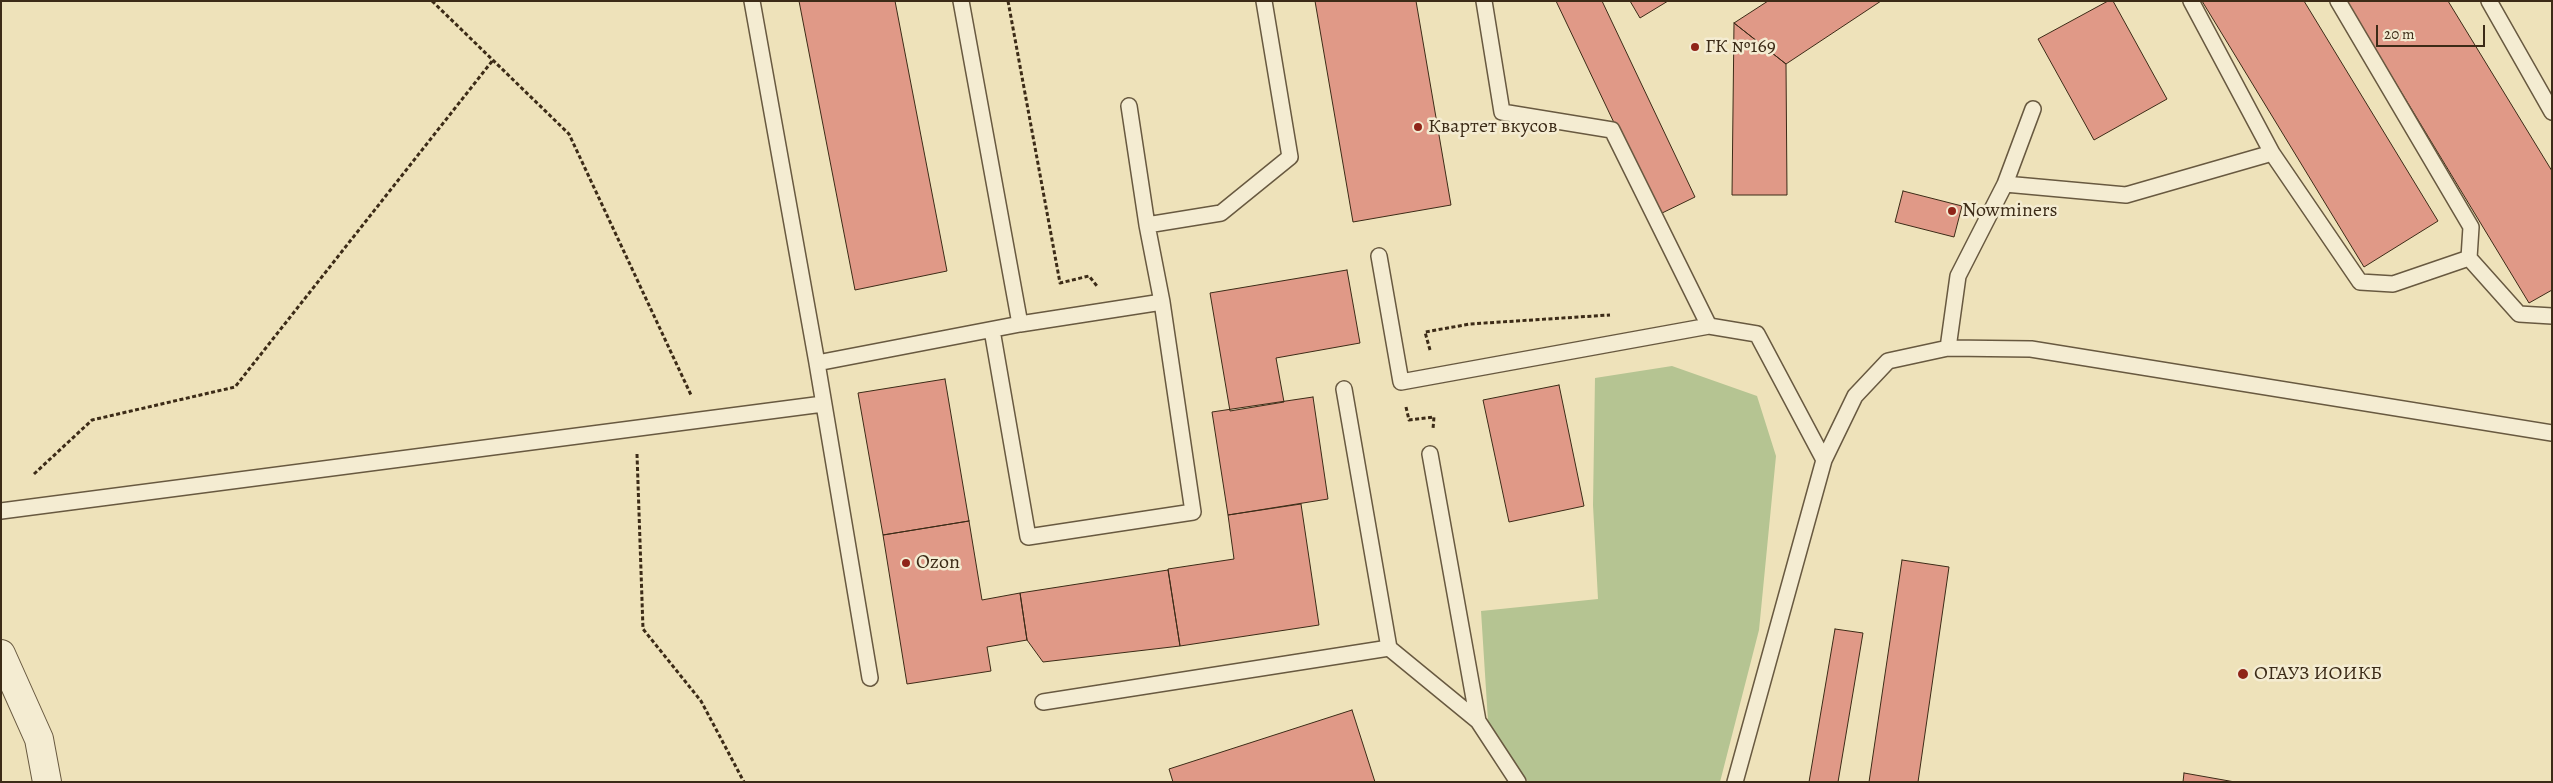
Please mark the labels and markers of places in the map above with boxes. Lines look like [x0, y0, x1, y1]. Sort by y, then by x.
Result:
place label: ГК №169 [1705, 35, 1776, 59]
marker: ГК №169 [1689, 41, 1701, 53]
place label: Квартет вкусов [1428, 115, 1557, 139]
marker: Квартет вкусов [1412, 121, 1424, 133]
place label: Nowminers [1962, 199, 2058, 223]
marker: Nowminers [1946, 205, 1958, 217]
place label: Ozon [916, 551, 960, 575]
marker: Ozon [900, 557, 912, 569]
place label: ОГАУЗ ИОИКБ [2254, 662, 2382, 686]
marker: ОГАУЗ ИОИКБ [2236, 667, 2250, 681]

